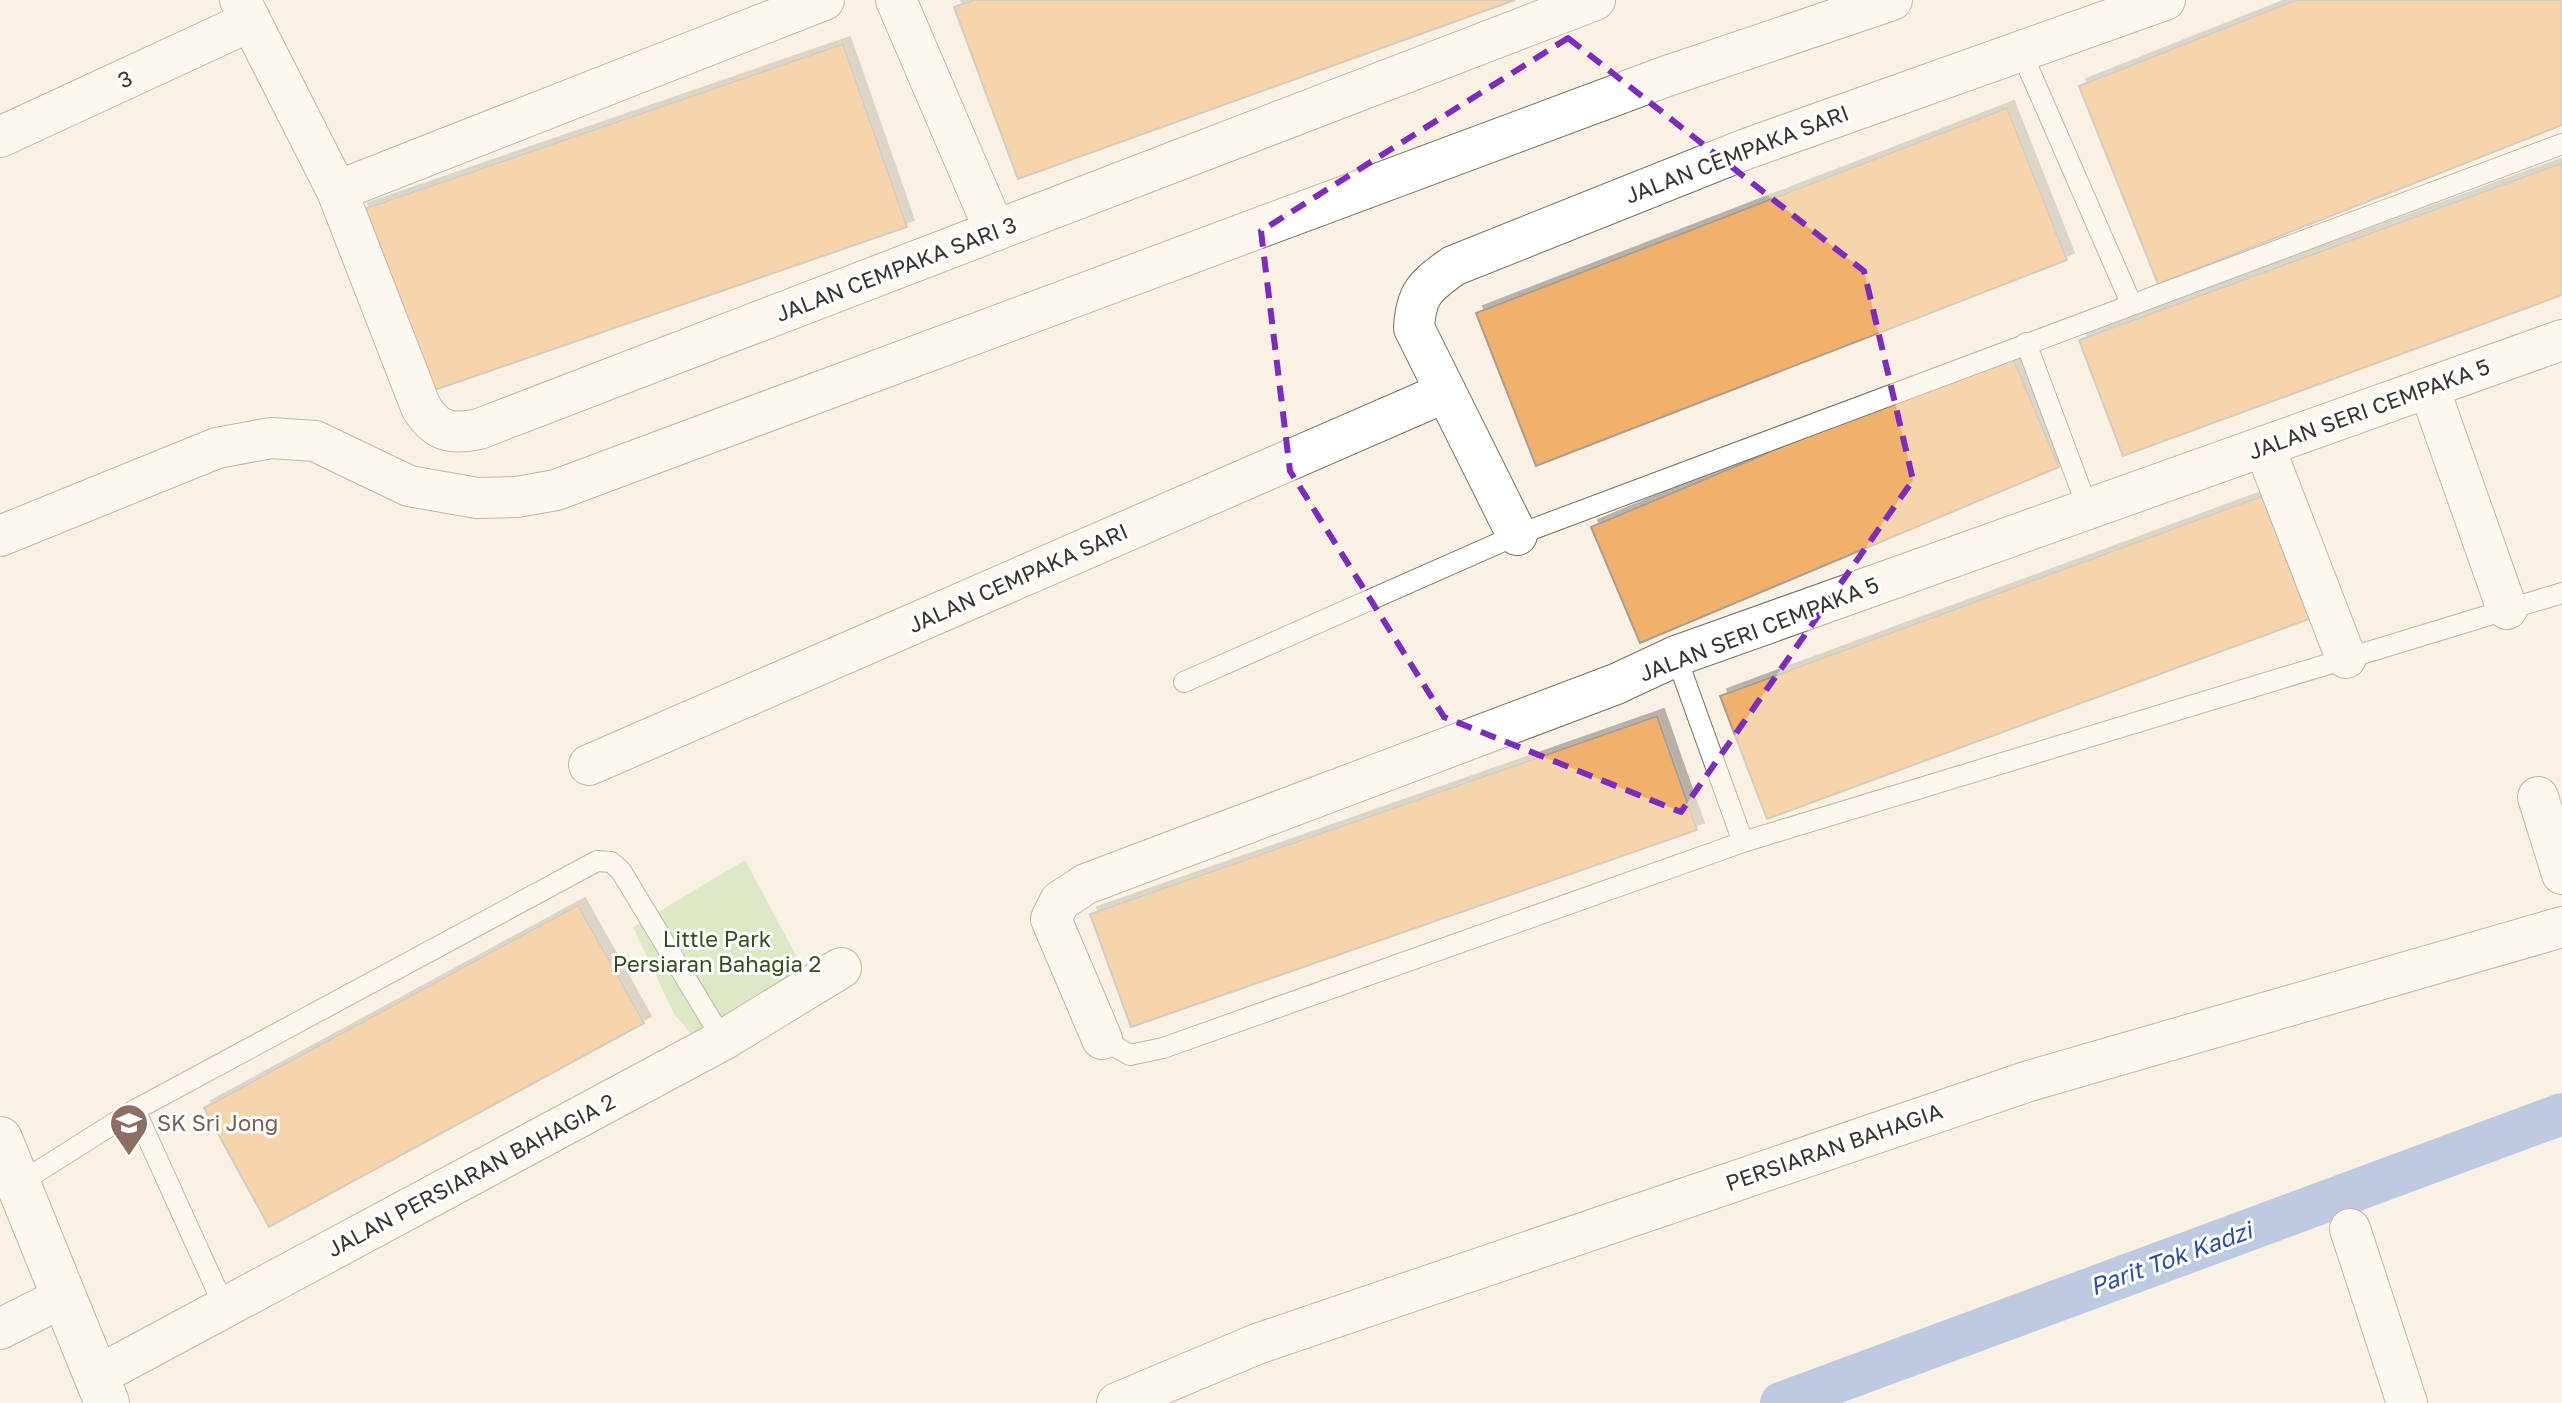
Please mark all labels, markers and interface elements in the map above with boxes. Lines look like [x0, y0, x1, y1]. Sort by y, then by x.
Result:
street label: 3 [113, 64, 136, 94]
street label: JALAN CEMPAKA SARI [1621, 98, 1853, 209]
street label: JALAN CEMPAKA SARI 3 [772, 210, 1020, 327]
street label: JALAN SERI CEMPAKA 5 [2245, 352, 2493, 465]
street label: JALAN CEMPAKA SARI [904, 517, 1132, 638]
street label: JALAN SERI CEMPAKA 5 [1635, 570, 1883, 687]
park label: Little Park Persiaran Bahagia 2 [613, 925, 821, 977]
street label: JALAN PERSIARAN BAHAGIA 2 [322, 1087, 619, 1262]
street label: PERSIARAN BAHAGIA [1722, 1097, 1946, 1196]
school or university icon: SK Sri Jong [108, 1102, 150, 1157]
place label: SK Sri Jong [157, 1109, 278, 1136]
water label: Parit Tok Kadzi [2085, 1214, 2258, 1300]

